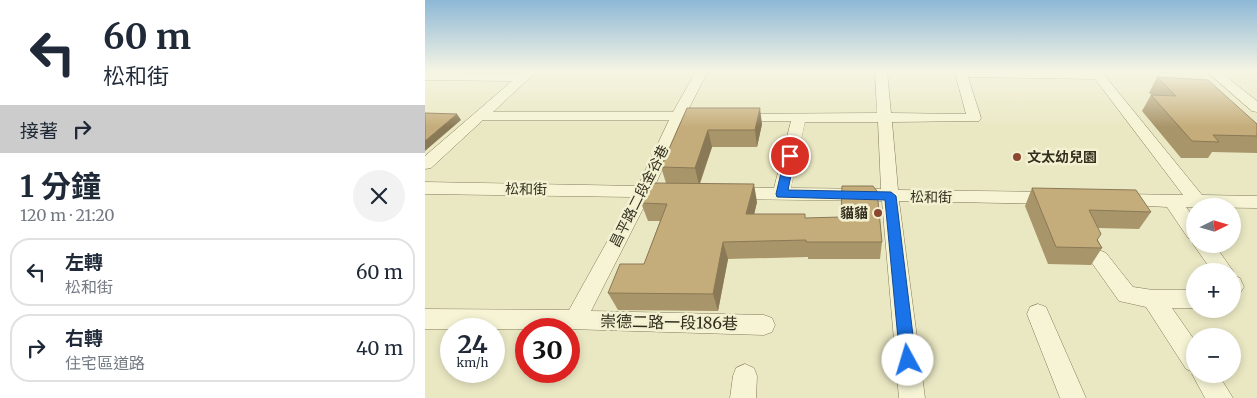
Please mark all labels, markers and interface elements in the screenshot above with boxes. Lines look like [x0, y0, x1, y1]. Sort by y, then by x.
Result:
text: 60 m [103, 15, 191, 59]
icon: left [20, 20, 85, 85]
text: 松和街 [103, 62, 169, 90]
icon: right [68, 115, 96, 143]
text: 接著 [20, 119, 58, 143]
pin [769, 135, 811, 177]
street label: 昌平路二段金谷巷 [606, 142, 672, 250]
icon: arrive [776, 142, 804, 170]
place label: 文太幼兒園 [1027, 148, 1097, 166]
marker: 文太幼兒園 [1011, 151, 1023, 163]
text: 1 分鐘 [20, 167, 101, 205]
button: close [353, 170, 405, 222]
street label: 松和街 [505, 180, 547, 198]
street label: 松和街 [910, 188, 952, 206]
north arrow [1186, 198, 1241, 252]
map controls [1186, 198, 1241, 383]
place label: 貓貓 [840, 204, 868, 222]
text: 120 m · 21:20 [20, 205, 115, 225]
marker: 貓貓 [872, 207, 884, 219]
text: 左轉 [65, 250, 103, 274]
icon: left [22, 258, 50, 286]
text: 60 m [356, 260, 403, 284]
button: + [1186, 263, 1241, 318]
text: 松和街 [65, 277, 113, 297]
street label: 崇德二路一段186巷 [600, 311, 738, 333]
speed limit sign: 30 [515, 318, 580, 383]
text: 右轉 [65, 326, 103, 350]
text: 24 [457, 328, 488, 360]
button: − [1186, 328, 1241, 383]
position arrow [881, 333, 933, 385]
icon: right [22, 334, 50, 362]
text: 40 m [356, 336, 403, 360]
text: 住宅區道路 [65, 353, 145, 373]
text: km/h [457, 355, 488, 370]

